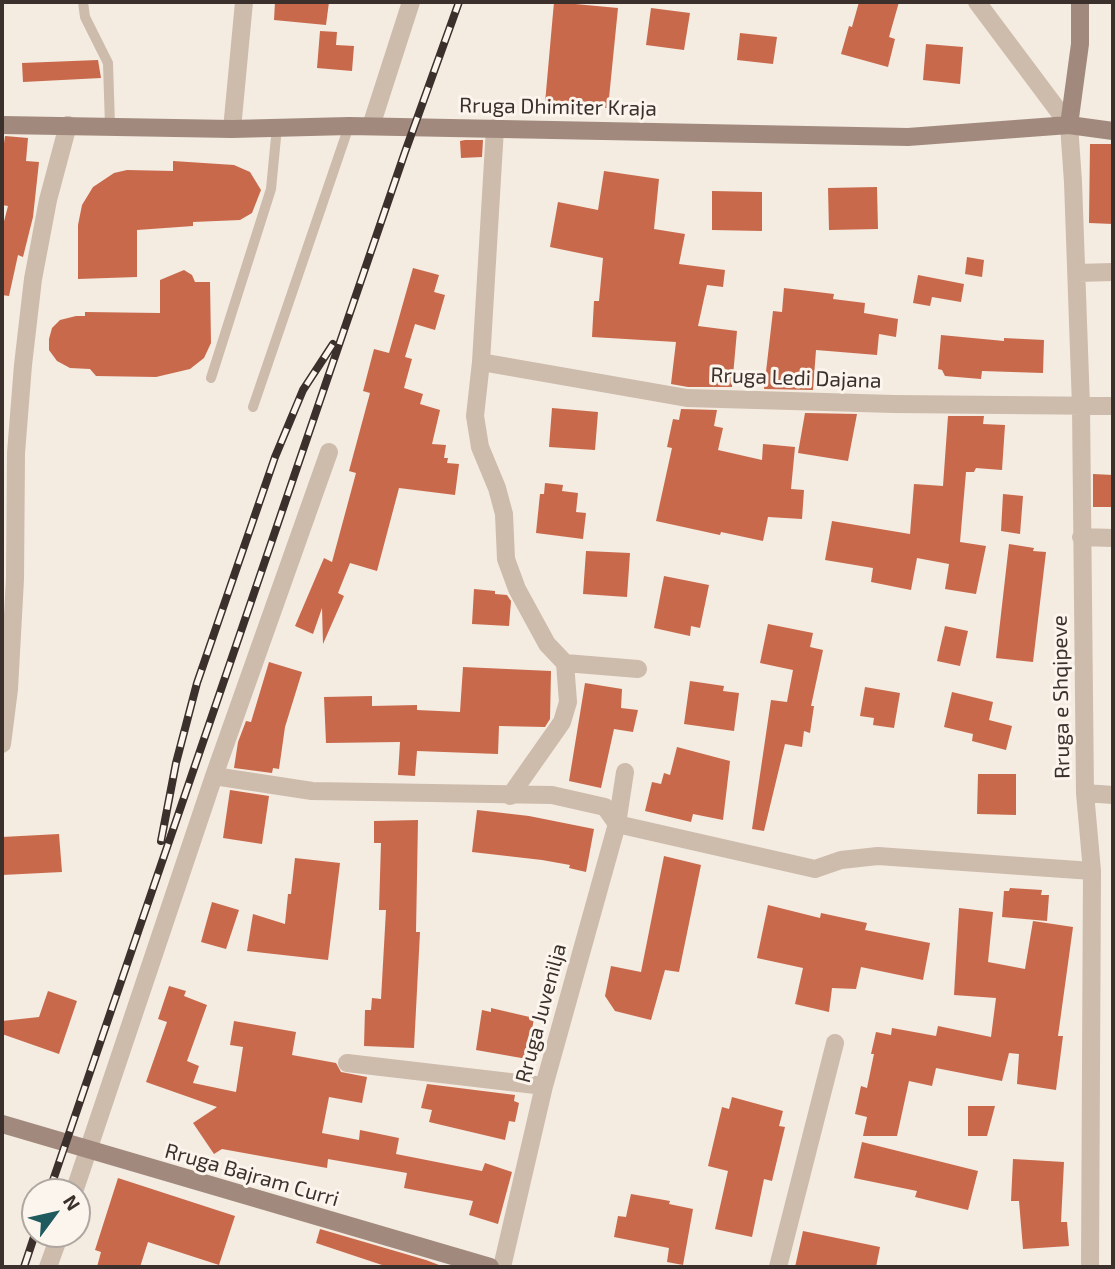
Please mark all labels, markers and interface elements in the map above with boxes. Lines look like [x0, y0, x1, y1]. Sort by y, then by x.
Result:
street label: Rruga Dhimiter Kraja [459, 93, 657, 121]
street label: Rruga Ledi Dajana [710, 362, 882, 394]
street label: Rruga e Shqipeve [1047, 615, 1075, 779]
street label: Rruga Juvenilja [510, 941, 572, 1085]
street label: Rruga Bajram Curri [162, 1138, 342, 1212]
north arrow [21, 1178, 91, 1248]
text: N [59, 1190, 86, 1214]

